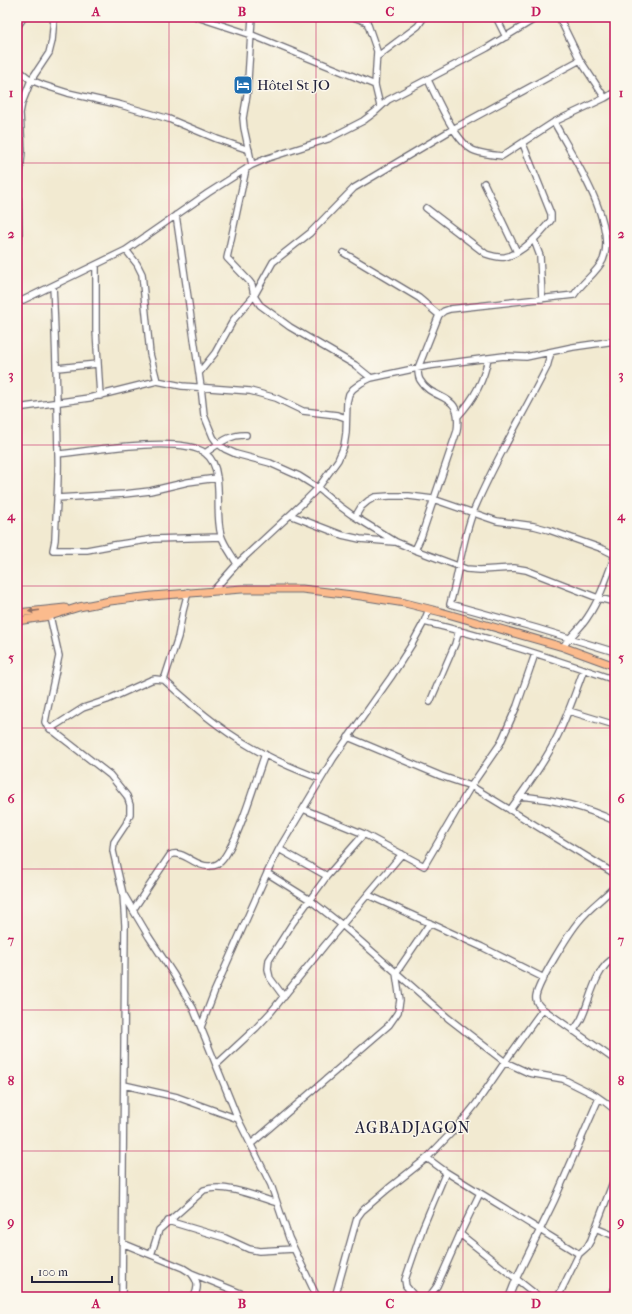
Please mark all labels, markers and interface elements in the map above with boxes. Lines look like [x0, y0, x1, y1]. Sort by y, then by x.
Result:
text: A [91, 4, 101, 19]
text: B [238, 4, 247, 19]
text: C [386, 4, 395, 19]
text: D [531, 4, 541, 19]
hotel icon: Hôtel St JO [232, 74, 254, 96]
place label: Hôtel St JO [257, 76, 330, 94]
text: 1 [9, 85, 14, 100]
text: 1 [619, 85, 624, 100]
text: 2 [8, 226, 15, 241]
text: 2 [618, 226, 625, 241]
text: 3 [8, 367, 14, 383]
text: 3 [618, 367, 624, 383]
text: 4 [6, 508, 16, 524]
text: 4 [616, 508, 626, 524]
one-way arrow [28, 608, 40, 614]
text: 5 [8, 650, 14, 665]
text: 5 [618, 650, 624, 665]
text: 6 [7, 791, 15, 806]
text: 6 [617, 791, 625, 806]
text: 7 [7, 932, 15, 947]
text: 7 [617, 932, 625, 947]
text: 8 [8, 1073, 15, 1088]
text: 8 [618, 1073, 625, 1088]
district label: AGBADJAGON [354, 1118, 471, 1137]
text: 9 [7, 1214, 15, 1230]
text: 9 [617, 1214, 625, 1230]
scale bar [32, 1258, 112, 1284]
text: 100 m [38, 1265, 68, 1279]
text: A [91, 1296, 101, 1311]
text: B [238, 1296, 247, 1311]
text: C [386, 1296, 395, 1311]
text: D [531, 1296, 541, 1311]

